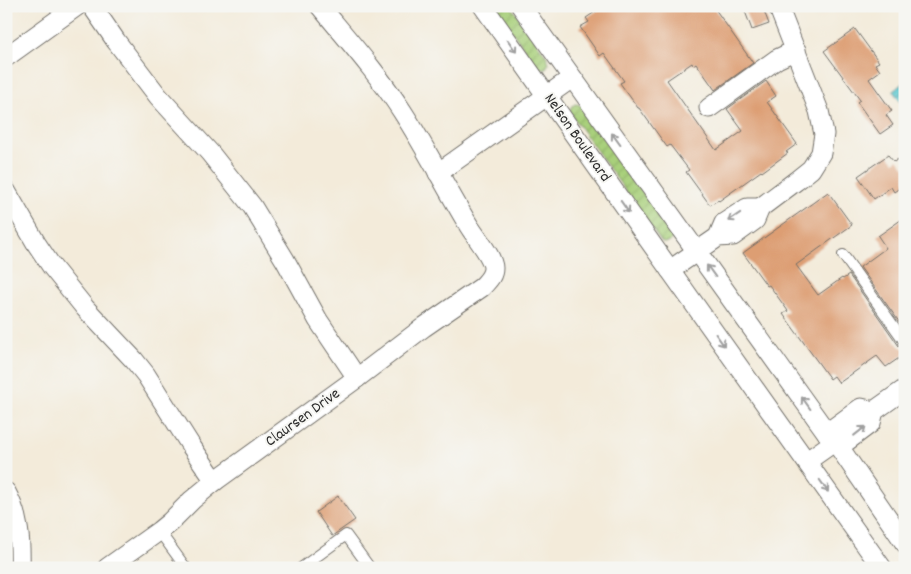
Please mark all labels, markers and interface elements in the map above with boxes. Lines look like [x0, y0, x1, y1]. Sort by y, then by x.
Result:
one-way arrow [507, 39, 517, 53]
street label: Nelson Boulevard [538, 89, 616, 187]
one-way arrow [611, 132, 621, 146]
one-way arrow [620, 200, 630, 214]
one-way arrow [727, 212, 741, 222]
one-way arrow [706, 264, 716, 278]
one-way arrow [715, 333, 725, 347]
street label: Claursen Drive [261, 383, 345, 453]
one-way arrow [801, 396, 811, 410]
one-way arrow [853, 426, 866, 437]
one-way arrow [819, 479, 830, 492]

